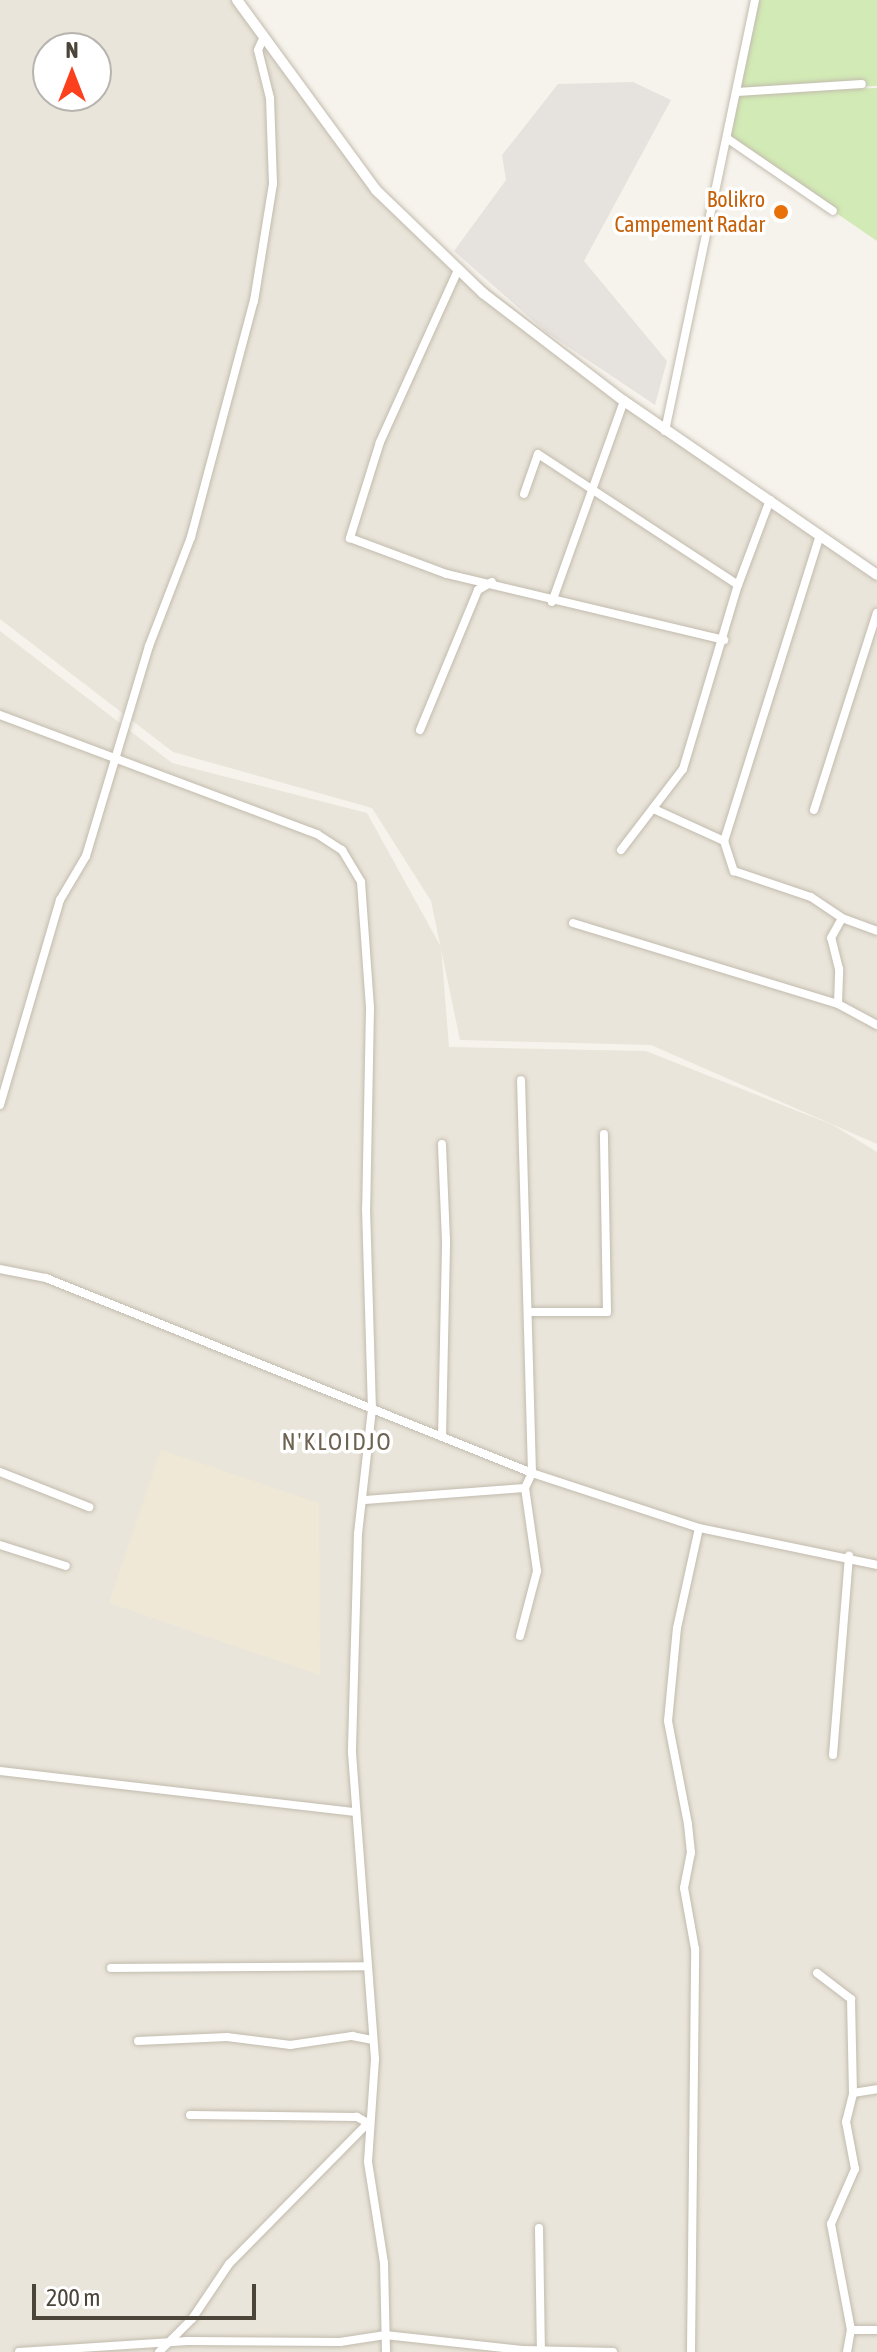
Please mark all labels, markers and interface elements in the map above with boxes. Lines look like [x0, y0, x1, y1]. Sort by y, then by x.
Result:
north arrow [32, 32, 112, 112]
text: N [66, 37, 78, 63]
place label: Bolikro Campement Radar [614, 186, 765, 238]
marker: Bolikro Campement Radar [772, 203, 790, 221]
district label: N'KLOIDJO [281, 1428, 393, 1456]
scale bar [36, 2268, 260, 2318]
text: 200 m [46, 2284, 100, 2311]

